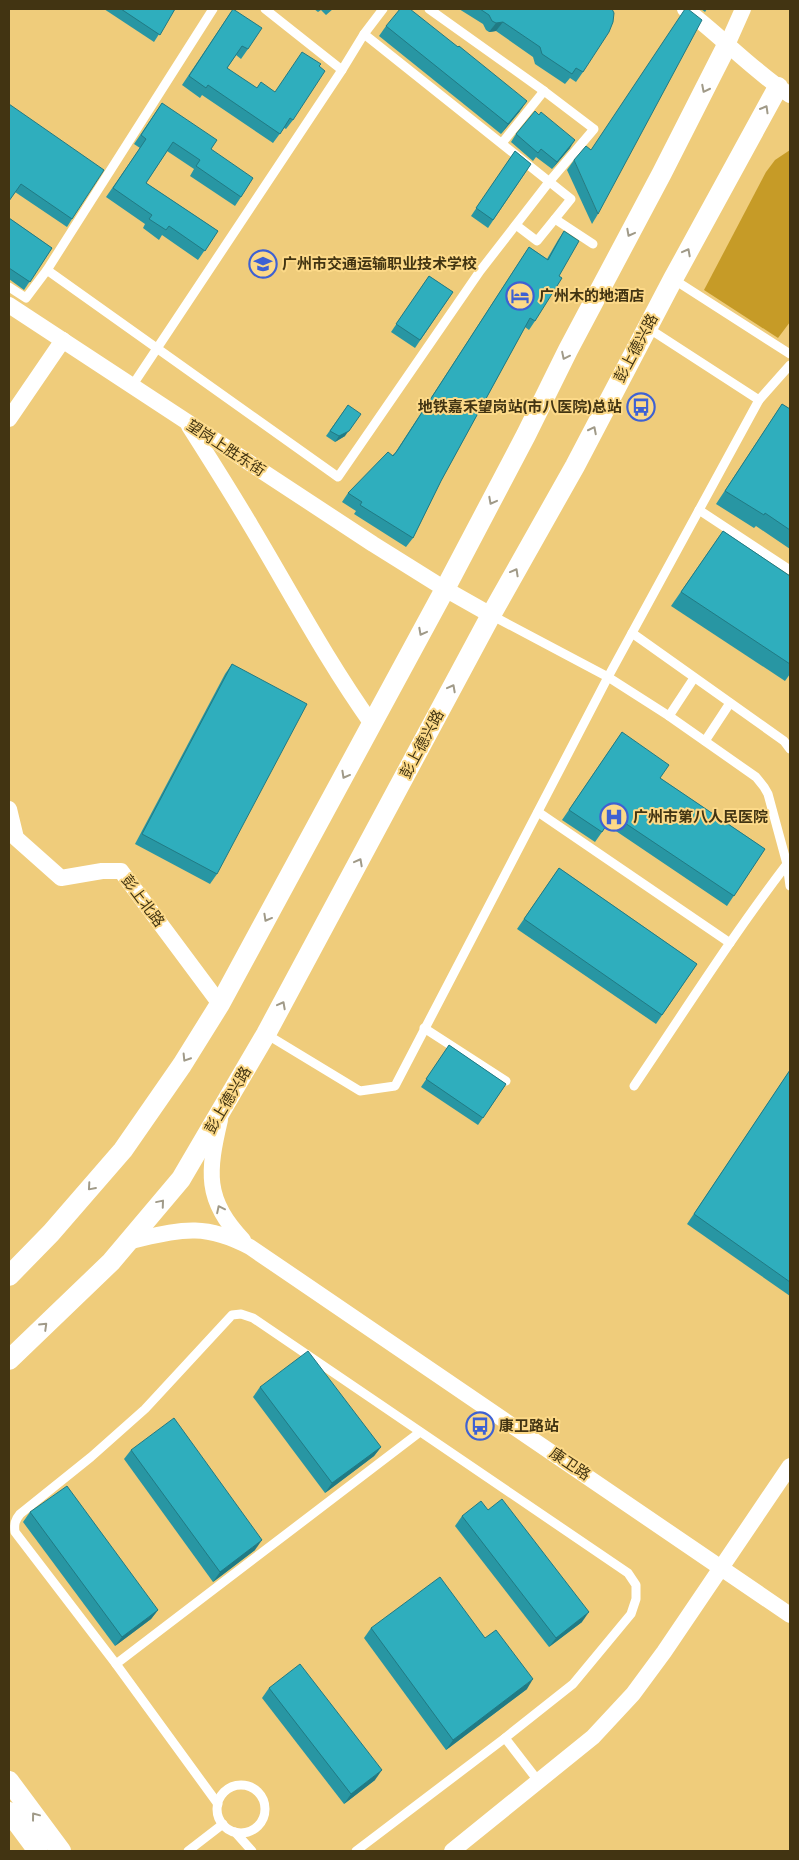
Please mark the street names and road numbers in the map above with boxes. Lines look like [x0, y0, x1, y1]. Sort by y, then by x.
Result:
street label: 彭上德兴路 [608, 309, 663, 386]
street label: 望岗上胜东街 [182, 413, 270, 482]
street label: 彭上德兴路 [394, 705, 449, 782]
street label: 彭上北路 [116, 870, 171, 932]
street label: 彭上德兴路 [198, 1062, 257, 1138]
street label: 康卫路 [545, 1441, 595, 1486]

